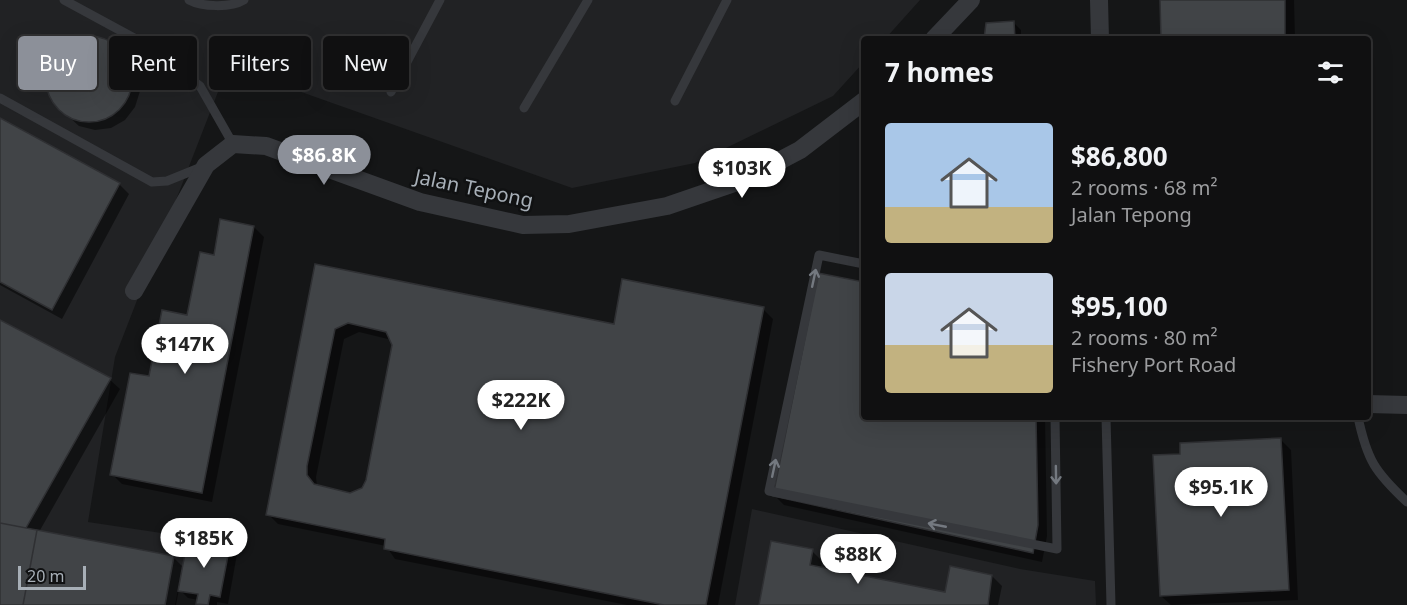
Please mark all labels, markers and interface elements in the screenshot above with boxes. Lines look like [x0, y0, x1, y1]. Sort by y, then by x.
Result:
chip: Buy [18, 36, 97, 90]
chip: Rent [109, 36, 197, 90]
chip: Filters [209, 36, 311, 90]
chip: New [323, 36, 409, 90]
text: 7 homes [885, 54, 994, 90]
icon: filters [1314, 56, 1347, 89]
pin: $86.8K [275, 135, 373, 186]
text: $86,800 [1071, 138, 1168, 174]
text: $86.8K [292, 141, 356, 168]
icon: home [933, 147, 1005, 219]
pin: $103K [700, 148, 784, 199]
text: $103K [712, 154, 772, 181]
street label: Jalan Tepong [410, 162, 536, 214]
text: 2 rooms · 68 m² [1071, 174, 1218, 201]
text: Jalan Tepong [1071, 201, 1192, 228]
one-way arrow [809, 268, 820, 288]
text: $95,100 [1071, 288, 1168, 324]
icon: home [933, 297, 1005, 369]
pin: $147K [143, 324, 227, 375]
text: 2 rooms · 80 m² [1071, 324, 1218, 351]
text: $147K [155, 330, 215, 357]
text: Fishery Port Road [1071, 351, 1236, 378]
pin: $222K [479, 380, 563, 431]
text: $222K [491, 386, 551, 413]
one-way arrow [769, 459, 780, 479]
one-way arrow [1050, 465, 1062, 485]
pin: $95.1K [1172, 467, 1270, 518]
text: $95.1K [1189, 473, 1253, 500]
pin: $185K [162, 518, 246, 569]
one-way arrow [928, 519, 947, 530]
text: $185K [174, 524, 234, 551]
pin: $88K [822, 534, 894, 585]
text: $88K [834, 540, 882, 567]
scale bar [18, 563, 86, 590]
text: 20 m [27, 565, 64, 587]

